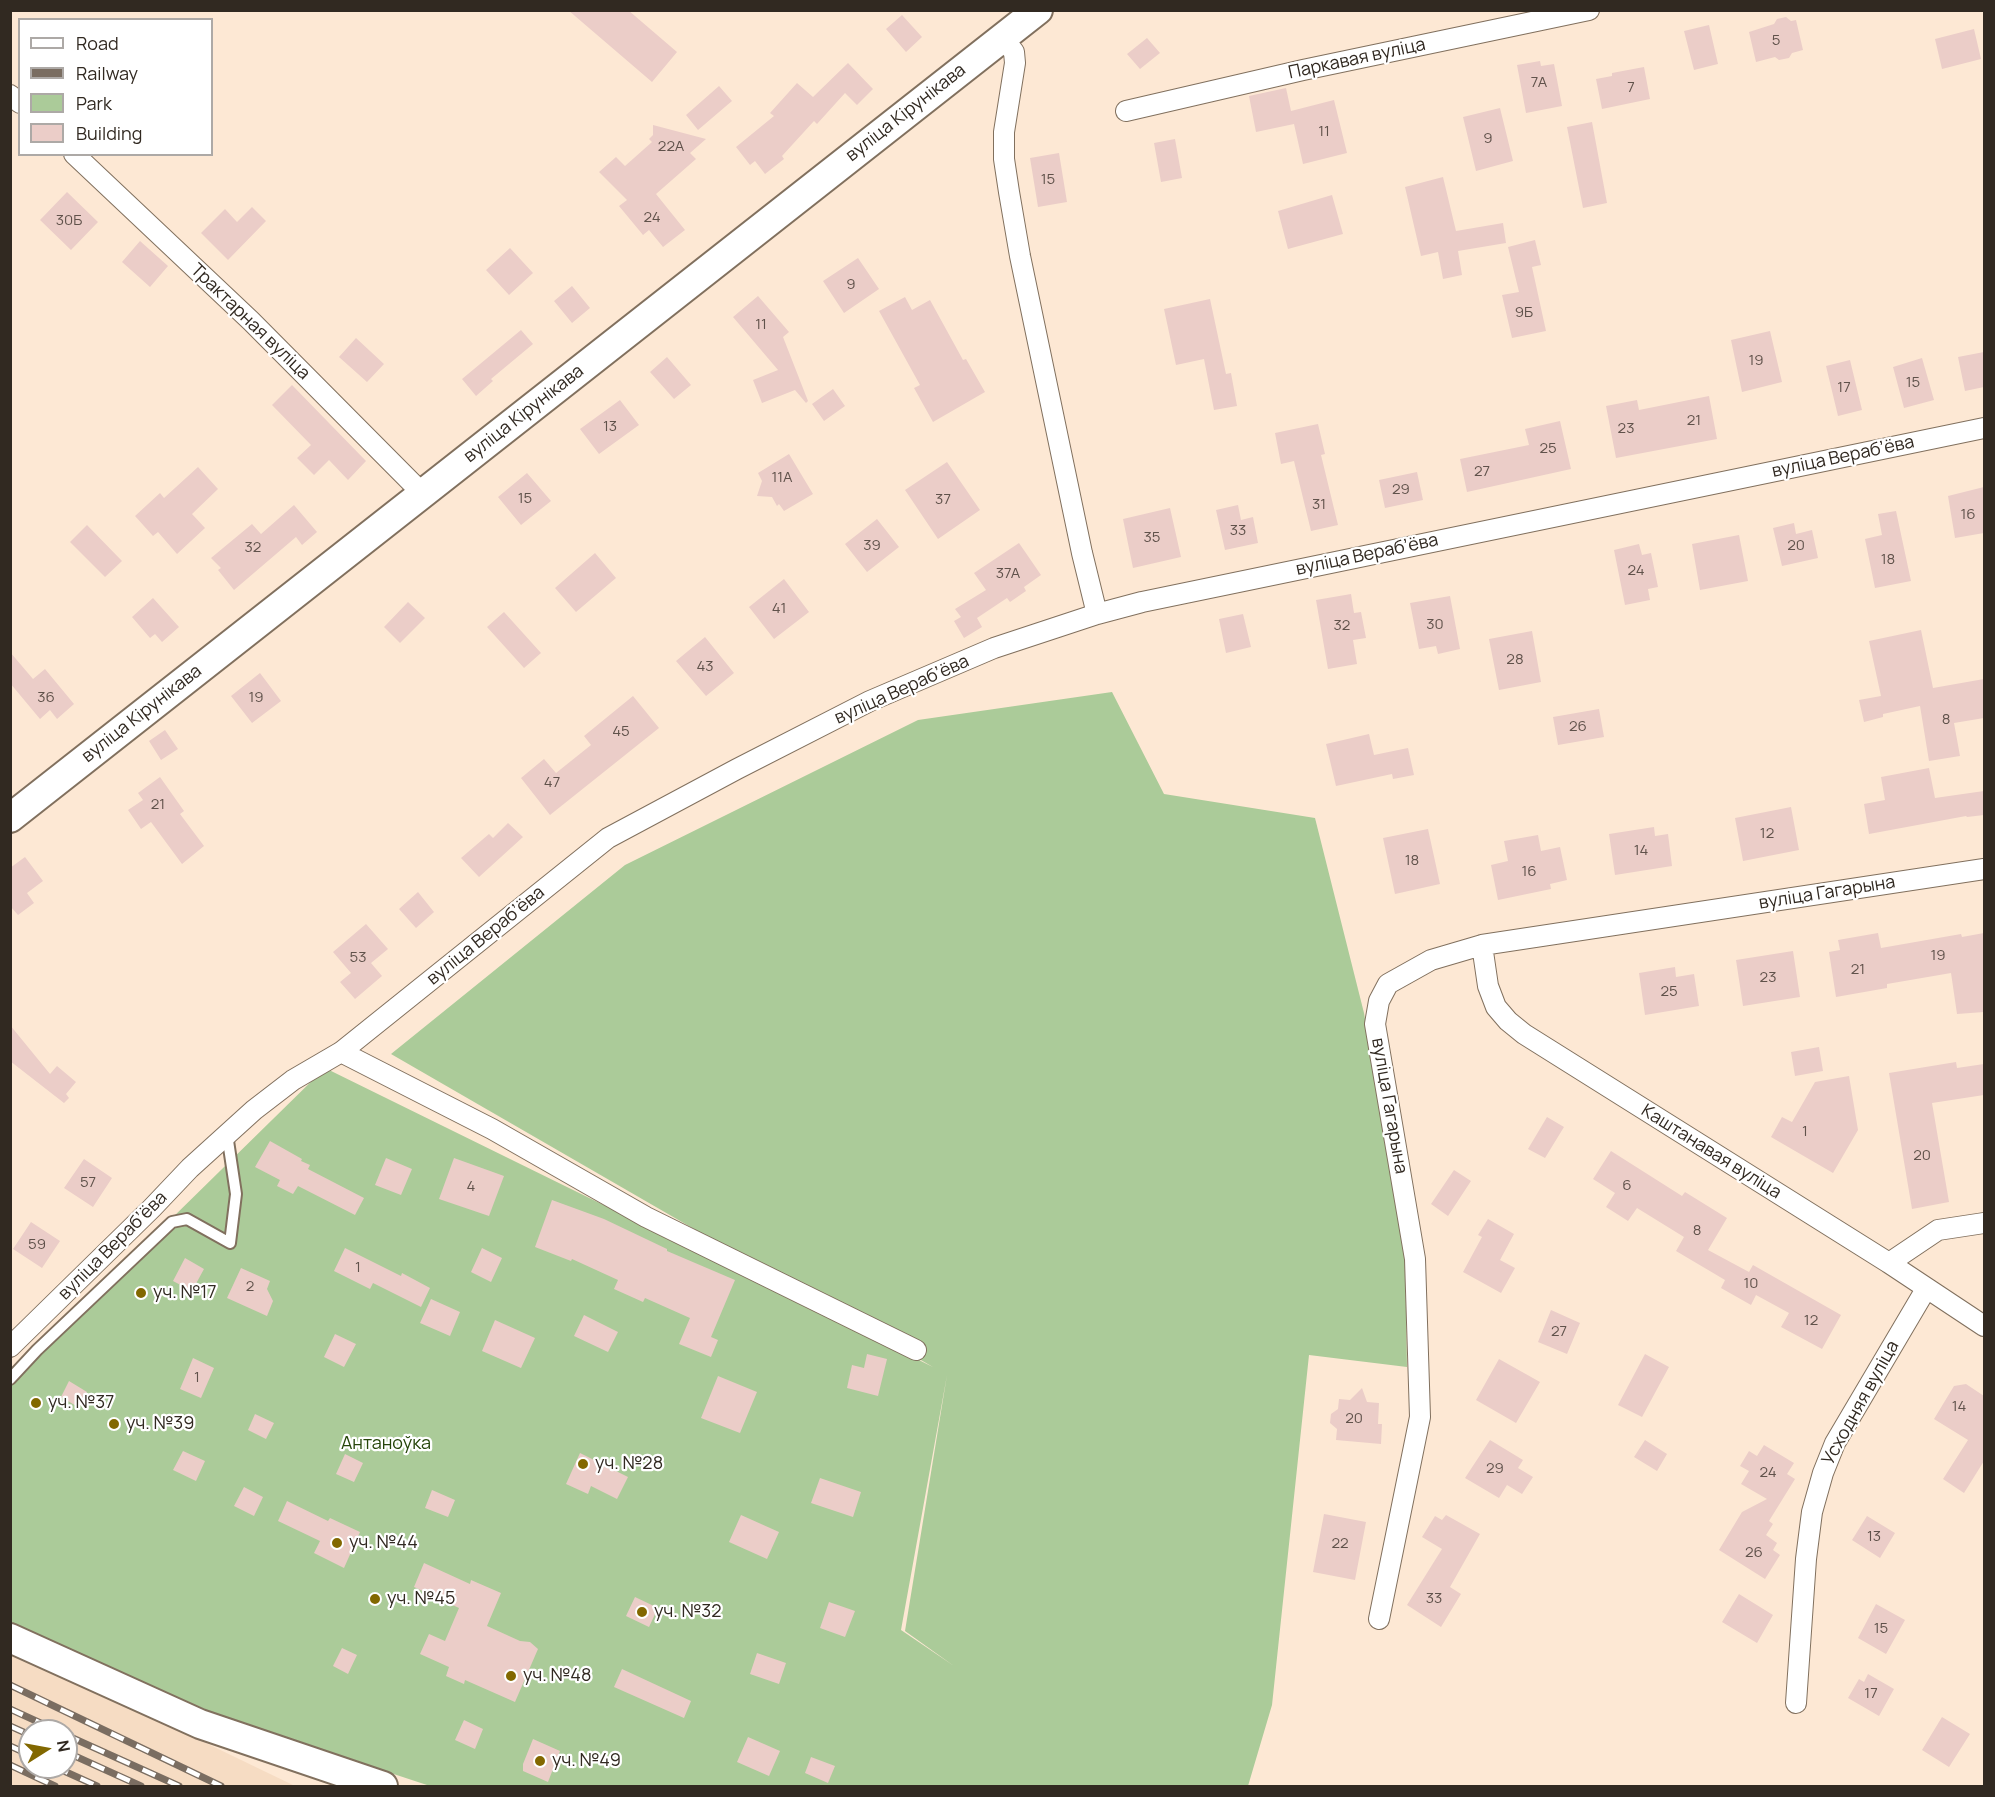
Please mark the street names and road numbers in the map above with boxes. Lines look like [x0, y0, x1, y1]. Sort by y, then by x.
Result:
street label: Паркавая вуліца [1286, 34, 1428, 84]
street label: вуліца Кірунікава [842, 60, 970, 166]
street label: Трактарная вуліца [186, 260, 314, 384]
street label: вуліца Кірунікава [460, 361, 588, 467]
street label: вуліца Верабʼёва [1770, 431, 1916, 483]
street label: вуліца Верабʼёва [1294, 529, 1440, 581]
street label: вуліца Верабʼёва [831, 651, 973, 729]
street label: вуліца Кірунікава [78, 661, 206, 767]
street label: вуліца Гагарына [1757, 872, 1897, 914]
street label: вуліца Верабʼёва [423, 882, 549, 990]
street label: вуліца Гагарына [1366, 1036, 1412, 1176]
street label: Каштанавая вуліца [1637, 1100, 1785, 1204]
street label: вуліца Верабʼёва [54, 1187, 172, 1305]
street label: Усходняя вуліца [1818, 1337, 1904, 1469]

